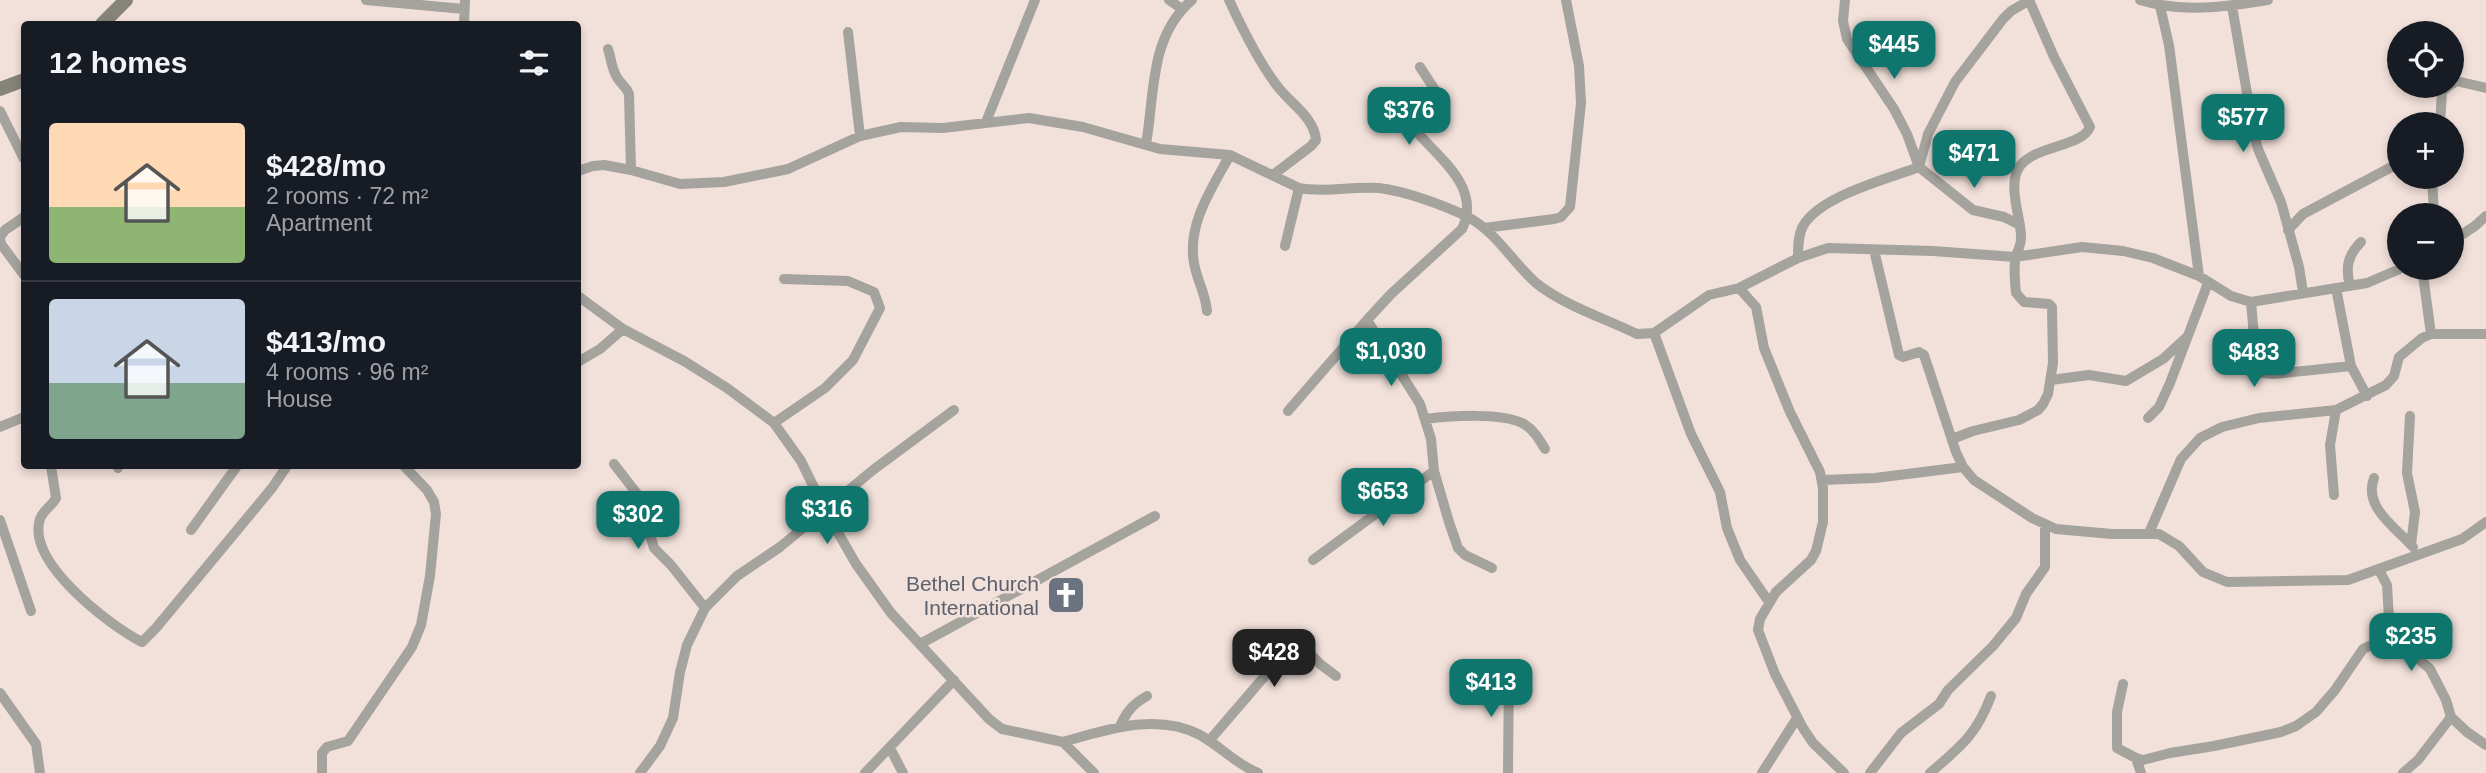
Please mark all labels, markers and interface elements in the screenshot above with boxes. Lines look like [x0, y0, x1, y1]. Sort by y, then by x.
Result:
map controls [2387, 21, 2464, 280]
button: locate [2387, 21, 2464, 98]
pin: $445 [1853, 22, 1935, 81]
text: $445 [1868, 31, 1920, 57]
icon: filters [515, 44, 553, 82]
text: 12 homes [49, 46, 187, 79]
pin: $376 [1368, 88, 1450, 147]
pin: $577 [2202, 94, 2284, 154]
text: $376 [1383, 97, 1435, 123]
text: $577 [2217, 104, 2269, 130]
button: + [2387, 112, 2464, 189]
pin: $471 [1933, 130, 2015, 190]
text: $471 [1948, 140, 2000, 166]
text: $428/mo [266, 149, 386, 182]
icon: home [105, 151, 189, 235]
text: 2 rooms · 72 m² [266, 183, 428, 209]
button: − [2387, 203, 2464, 280]
text: Apartment [266, 210, 372, 236]
text: $413/mo [266, 325, 386, 358]
icon: home [105, 327, 189, 411]
pin: $1,030 [1334, 328, 1448, 388]
pin: $483 [2213, 330, 2295, 389]
text: $1,030 [1356, 338, 1426, 364]
text: $483 [2228, 339, 2280, 365]
text: 4 rooms · 96 m² [266, 359, 428, 385]
text: House [266, 386, 332, 412]
pin: $653 [1342, 468, 1424, 528]
text: $653 [1357, 478, 1409, 504]
pin: $316 [786, 486, 868, 546]
pin: $302 [597, 491, 679, 551]
text: $316 [801, 496, 853, 522]
text: $302 [612, 501, 664, 527]
place label: Bethel Church International [906, 572, 1039, 619]
church icon: Bethel Church International [1045, 574, 1087, 616]
pin: $235 [2370, 614, 2452, 673]
text: $235 [2385, 623, 2437, 649]
pin: $428 [1233, 630, 1315, 689]
text: $428 [1248, 639, 1300, 665]
pin: $413 [1450, 660, 1532, 719]
text: $413 [1465, 669, 1517, 695]

